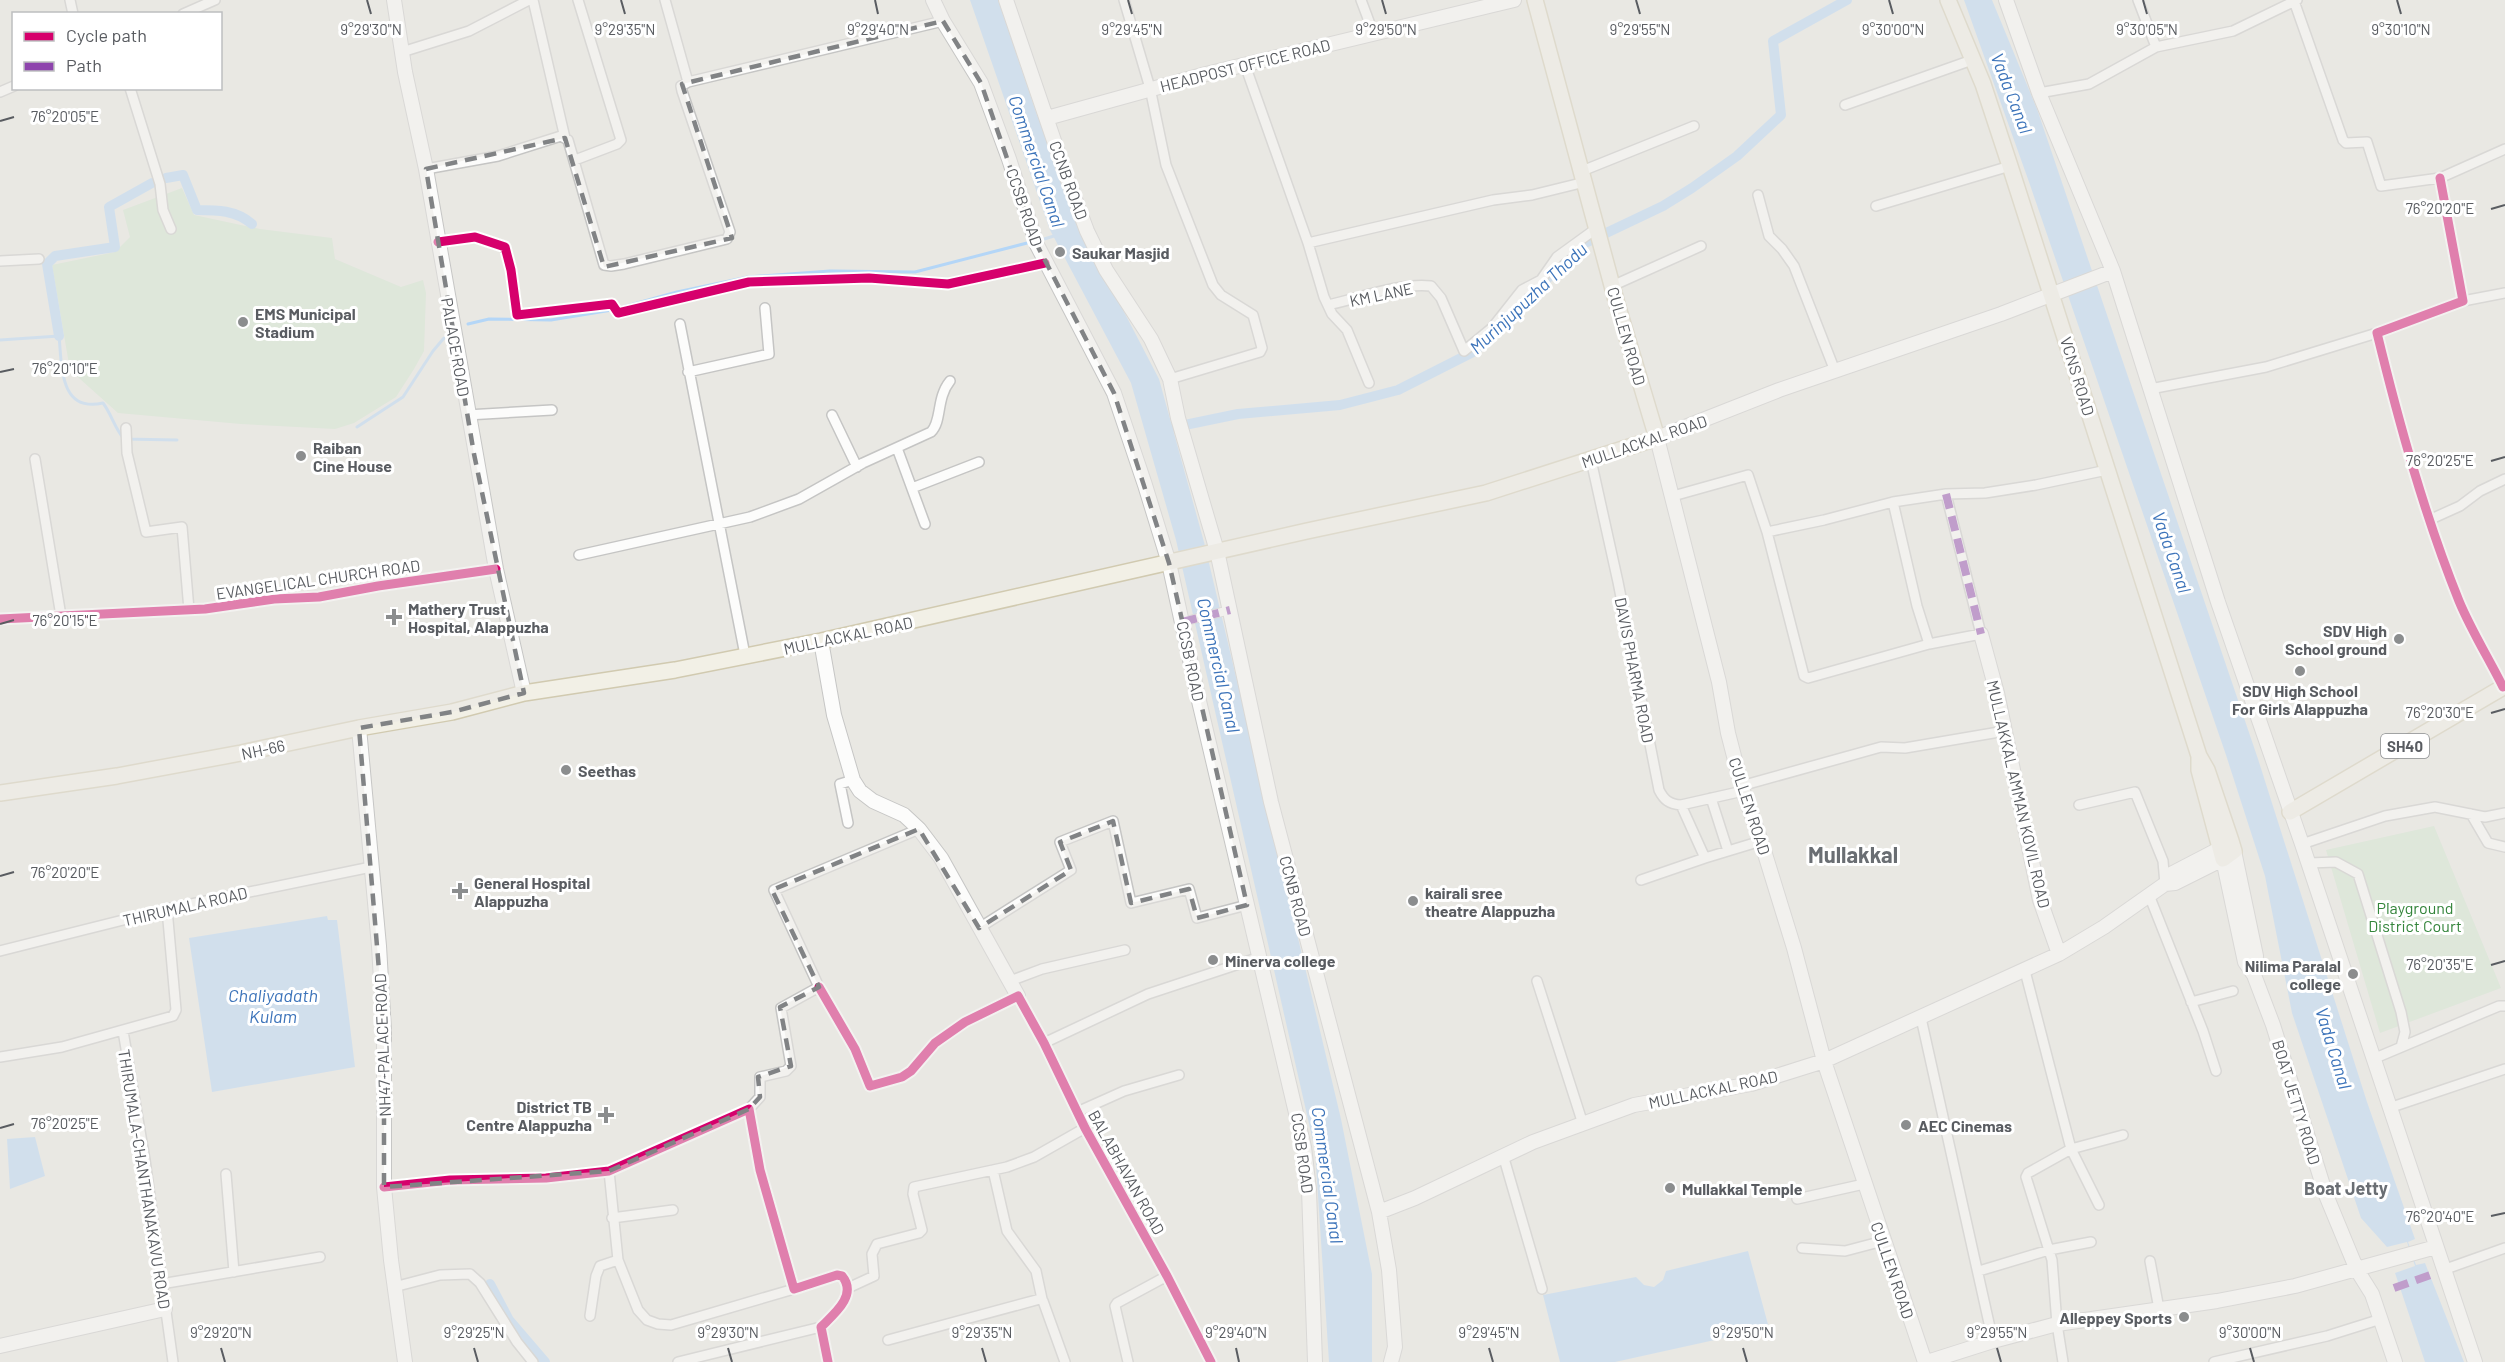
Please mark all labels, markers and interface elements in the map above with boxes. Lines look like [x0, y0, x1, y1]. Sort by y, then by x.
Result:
legend [12, 12, 222, 90]
text: 9°29'30"N [340, 20, 402, 38]
text: 9°29'35"N [595, 20, 655, 38]
text: 9°29'40"N [847, 20, 909, 38]
text: 9°29'45"N [1101, 20, 1163, 38]
text: 9°29'50"N [1355, 20, 1417, 38]
text: 9°29'55"N [1610, 20, 1670, 38]
text: 9°30'00"N [1862, 20, 1924, 38]
text: 9°30'05"N [2116, 20, 2178, 38]
text: 9°30'10"N [2371, 20, 2431, 38]
text: Cycle path [66, 24, 147, 46]
street label: HEADPOST OFFICE ROAD [1158, 35, 1332, 95]
water label: Vada Canal [1987, 50, 2037, 136]
text: Path [66, 54, 102, 76]
water label: Commercial Canal [1004, 92, 1070, 230]
text: 76°20'05"E [31, 107, 99, 125]
street label: CCNB ROAD [1046, 138, 1092, 222]
street label: CCSB ROAD [1003, 165, 1047, 249]
text: 76°20'20"E [2406, 199, 2474, 217]
water label: Murinjupuzha Thodu [1465, 238, 1591, 358]
place label: Saukar Masjid [1072, 243, 1170, 262]
marker: Saukar Masjid [1053, 245, 1067, 259]
street label: KM LANE [1348, 278, 1414, 310]
street label: CULLEN ROAD [1604, 285, 1650, 387]
street label: PALACE ROAD [438, 296, 474, 398]
place label: EMS Municipal Stadium [255, 304, 356, 341]
marker: EMS Municipal Stadium [236, 315, 250, 329]
street label: VCNS ROAD [2057, 334, 2099, 418]
text: 76°20'10"E [32, 359, 98, 377]
street label: MULLACKAL ROAD [1579, 411, 1709, 471]
place label: Raiban Cine House [313, 438, 392, 475]
marker: Raiban Cine House [294, 449, 308, 463]
text: 76°20'25"E [2406, 451, 2474, 469]
water label: Vada Canal [2148, 508, 2196, 596]
street label: EVANGELICAL CHURCH ROAD [215, 555, 421, 603]
water label: Commercial Canal [1193, 595, 1245, 735]
street label: DAVIS PHARMA ROAD [1612, 596, 1658, 744]
place label: Mathery Trust Hospital, Alappuzha [408, 599, 549, 636]
marker: Mathery Trust Hospital, Alappuzha [385, 608, 403, 626]
text: 76°20'15"E [32, 611, 98, 629]
street label: MULLACKAL ROAD [782, 612, 914, 658]
street label: CCSB ROAD [1173, 619, 1209, 703]
place label: SDV High School ground [2285, 621, 2387, 658]
marker: SDV High School ground [2392, 632, 2406, 646]
marker: SDV High School For Girls Alappuzha [2293, 664, 2307, 678]
street label: MULLAKKAL AMMAN KOVIL ROAD [1984, 678, 2054, 910]
place label: SDV High School For Girls Alappuzha [2232, 681, 2368, 718]
text: 76°20'30"E [2406, 703, 2474, 721]
road number: SH40 [2381, 734, 2429, 758]
street label: NH-66 [239, 735, 287, 763]
street label: CULLEN ROAD [1725, 755, 1775, 857]
place label: Seethas [578, 761, 636, 780]
marker: Seethas [559, 763, 573, 777]
district label: Mullakkal [1808, 841, 1898, 867]
street label: CCNB ROAD [1276, 854, 1316, 938]
text: 76°20'20"E [31, 863, 99, 881]
place label: General Hospital Alappuzha [474, 873, 590, 910]
street label: THIRUMALA ROAD [121, 882, 249, 930]
marker: General Hospital Alappuzha [451, 882, 469, 900]
place label: kairali sree theatre Alappuzha [1425, 883, 1555, 920]
marker: kairali sree theatre Alappuzha [1406, 894, 1420, 908]
park label: Playground District Court [2368, 898, 2462, 935]
place label: Minerva college [1225, 951, 1336, 970]
marker: Minerva college [1206, 953, 1220, 967]
text: 76°20'35"E [2406, 955, 2474, 973]
place label: Nilima Paralal college [2245, 956, 2341, 993]
marker: Nilima Paralal college [2346, 967, 2360, 981]
street label: NH47-PALACE ROAD [370, 973, 394, 1117]
water label: Chaliyadath Kulam [228, 984, 318, 1027]
water label: Vada Canal [2311, 1004, 2357, 1092]
street label: BOAT JETTY ROAD [2269, 1037, 2325, 1167]
street label: THIRUMALA-CHANTHANAKAVU ROAD [115, 1048, 175, 1310]
street label: MULLACKAL ROAD [1647, 1066, 1779, 1112]
place label: District TB Centre Alappuzha [466, 1097, 592, 1134]
water label: Commercial Canal [1308, 1105, 1348, 1245]
marker: District TB Centre Alappuzha [597, 1106, 615, 1124]
street label: BALABHAVAN ROAD [1085, 1106, 1169, 1238]
street label: CCSB ROAD [1288, 1111, 1318, 1195]
text: 76°20'25"E [31, 1114, 99, 1132]
place label: AEC Cinemas [1918, 1116, 2012, 1135]
marker: AEC Cinemas [1899, 1118, 1913, 1132]
district label: Boat Jetty [2304, 1177, 2388, 1199]
place label: Mullakkal Temple [1682, 1179, 1803, 1198]
marker: Mullakkal Temple [1663, 1181, 1677, 1195]
text: 76°20'40"E [2406, 1207, 2474, 1225]
street label: CULLEN ROAD [1868, 1219, 1918, 1321]
place label: Alleppey Sports [2059, 1308, 2172, 1327]
marker: Alleppey Sports [2177, 1310, 2191, 1324]
text: 9°29'20"N [190, 1323, 252, 1341]
text: 9°29'25"N [443, 1323, 505, 1341]
text: 9°29'30"N [697, 1323, 759, 1341]
text: 9°29'35"N [952, 1323, 1012, 1341]
text: 9°29'40"N [1205, 1323, 1267, 1341]
text: 9°29'45"N [1458, 1323, 1520, 1341]
text: 9°29'50"N [1712, 1323, 1774, 1341]
text: 9°29'55"N [1967, 1323, 2027, 1341]
text: 9°30'00"N [2219, 1323, 2281, 1341]

